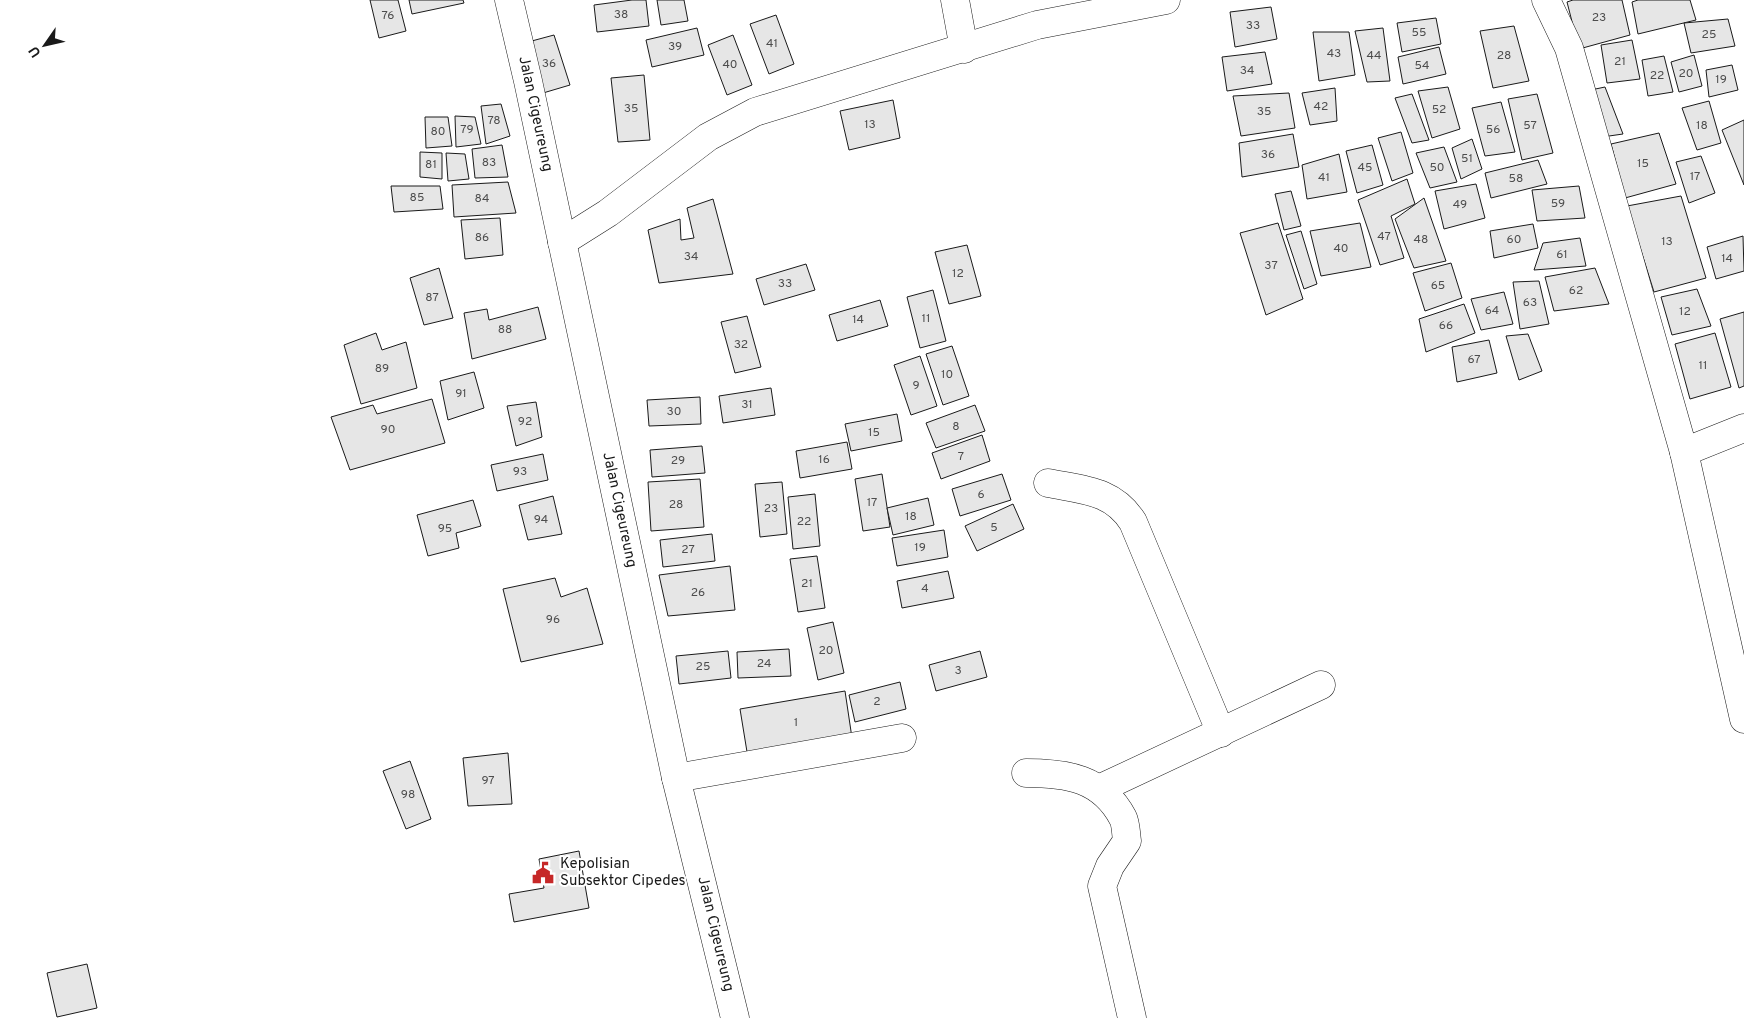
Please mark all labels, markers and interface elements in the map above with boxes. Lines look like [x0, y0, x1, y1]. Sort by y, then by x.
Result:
house number: 38 [614, 7, 628, 23]
house number: 76 [382, 8, 394, 24]
house number: 23 [1592, 10, 1606, 26]
house number: 33 [1246, 18, 1260, 34]
north arrow [20, 20, 70, 70]
house number: 55 [1412, 25, 1426, 41]
house number: 25 [1702, 27, 1716, 43]
house number: 41 [766, 36, 778, 52]
house number: 39 [668, 39, 682, 55]
text: U [26, 43, 45, 60]
house number: 43 [1327, 46, 1341, 62]
house number: 44 [1367, 48, 1381, 64]
house number: 28 [1497, 48, 1511, 64]
street label: Jalan Cigeureung [513, 54, 557, 174]
house number: 21 [1614, 54, 1626, 70]
house number: 36 [542, 56, 556, 72]
house number: 40 [722, 57, 738, 73]
house number: 54 [1414, 58, 1430, 74]
house number: 34 [1240, 63, 1254, 79]
house number: 20 [1678, 66, 1694, 82]
house number: 22 [1650, 68, 1664, 84]
house number: 19 [1715, 72, 1727, 88]
house number: 42 [1314, 99, 1328, 115]
house number: 35 [624, 101, 638, 117]
house number: 52 [1432, 102, 1446, 118]
house number: 35 [1257, 104, 1271, 120]
house number: 78 [487, 113, 501, 129]
house number: 13 [864, 117, 876, 133]
house number: 57 [1523, 118, 1537, 134]
house number: 18 [1696, 118, 1708, 134]
house number: 79 [460, 122, 474, 138]
house number: 56 [1486, 122, 1500, 138]
house number: 80 [431, 124, 445, 140]
house number: 36 [1261, 147, 1275, 163]
house number: 51 [1461, 151, 1473, 167]
house number: 83 [482, 155, 496, 171]
house number: 15 [1637, 156, 1649, 172]
house number: 81 [425, 157, 437, 173]
house number: 45 [1358, 160, 1372, 176]
house number: 50 [1429, 160, 1445, 176]
house number: 17 [1690, 169, 1700, 185]
house number: 41 [1318, 170, 1330, 186]
house number: 58 [1509, 171, 1523, 187]
house number: 85 [410, 190, 424, 206]
house number: 84 [475, 191, 489, 207]
house number: 59 [1551, 196, 1565, 212]
house number: 49 [1453, 197, 1467, 213]
house number: 47 [1377, 229, 1391, 245]
house number: 86 [475, 230, 489, 246]
house number: 48 [1414, 232, 1428, 248]
house number: 60 [1507, 232, 1521, 248]
house number: 13 [1661, 234, 1673, 250]
house number: 40 [1333, 241, 1349, 257]
house number: 61 [1556, 247, 1568, 263]
house number: 34 [684, 249, 698, 265]
house number: 14 [1721, 251, 1733, 267]
house number: 37 [1264, 258, 1278, 274]
house number: 12 [952, 266, 964, 282]
house number: 33 [778, 276, 792, 292]
house number: 65 [1431, 278, 1445, 294]
house number: 62 [1569, 283, 1583, 299]
house number: 87 [425, 290, 439, 306]
house number: 63 [1523, 295, 1537, 311]
house number: 64 [1485, 303, 1499, 319]
house number: 12 [1679, 304, 1691, 320]
house number: 11 [922, 311, 930, 327]
house number: 14 [852, 312, 864, 328]
house number: 66 [1439, 318, 1453, 334]
house number: 88 [498, 322, 512, 338]
house number: 32 [734, 337, 748, 353]
house number: 67 [1467, 352, 1481, 368]
house number: 11 [1699, 358, 1707, 374]
house number: 89 [375, 361, 389, 377]
house number: 10 [941, 367, 953, 383]
house number: 9 [912, 378, 920, 394]
house number: 91 [455, 386, 467, 402]
house number: 31 [741, 397, 753, 413]
house number: 30 [667, 404, 681, 420]
house number: 92 [518, 414, 532, 430]
house number: 8 [952, 419, 960, 435]
house number: 90 [381, 422, 395, 438]
house number: 15 [868, 425, 880, 441]
house number: 7 [958, 449, 964, 465]
street label: Jalan Cigeureung [597, 450, 641, 570]
house number: 16 [818, 452, 830, 468]
house number: 29 [671, 453, 685, 469]
house number: 93 [513, 464, 527, 480]
house number: 6 [977, 487, 985, 503]
house number: 17 [867, 495, 877, 511]
house number: 28 [669, 497, 683, 513]
house number: 23 [764, 501, 778, 517]
house number: 18 [905, 509, 917, 525]
house number: 94 [534, 512, 548, 528]
house number: 22 [797, 514, 811, 530]
house number: 5 [990, 520, 998, 536]
house number: 95 [438, 521, 452, 537]
house number: 19 [914, 540, 926, 556]
house number: 27 [681, 542, 695, 558]
house number: 21 [801, 576, 813, 592]
house number: 4 [921, 581, 929, 597]
house number: 26 [691, 585, 705, 601]
house number: 96 [546, 612, 560, 628]
house number: 20 [818, 643, 834, 659]
house number: 24 [757, 656, 771, 672]
house number: 25 [696, 659, 710, 675]
house number: 3 [954, 663, 962, 679]
house number: 2 [873, 694, 881, 710]
house number: 1 [794, 715, 798, 731]
house number: 97 [481, 773, 495, 789]
house number: 98 [401, 787, 415, 803]
place label: Kepolisian Subsektor Cipedes [560, 855, 686, 891]
public building icon: Kepolisian Subsektor Cipedes [530, 860, 556, 886]
street label: Jalan Cigeureung [692, 874, 738, 994]

